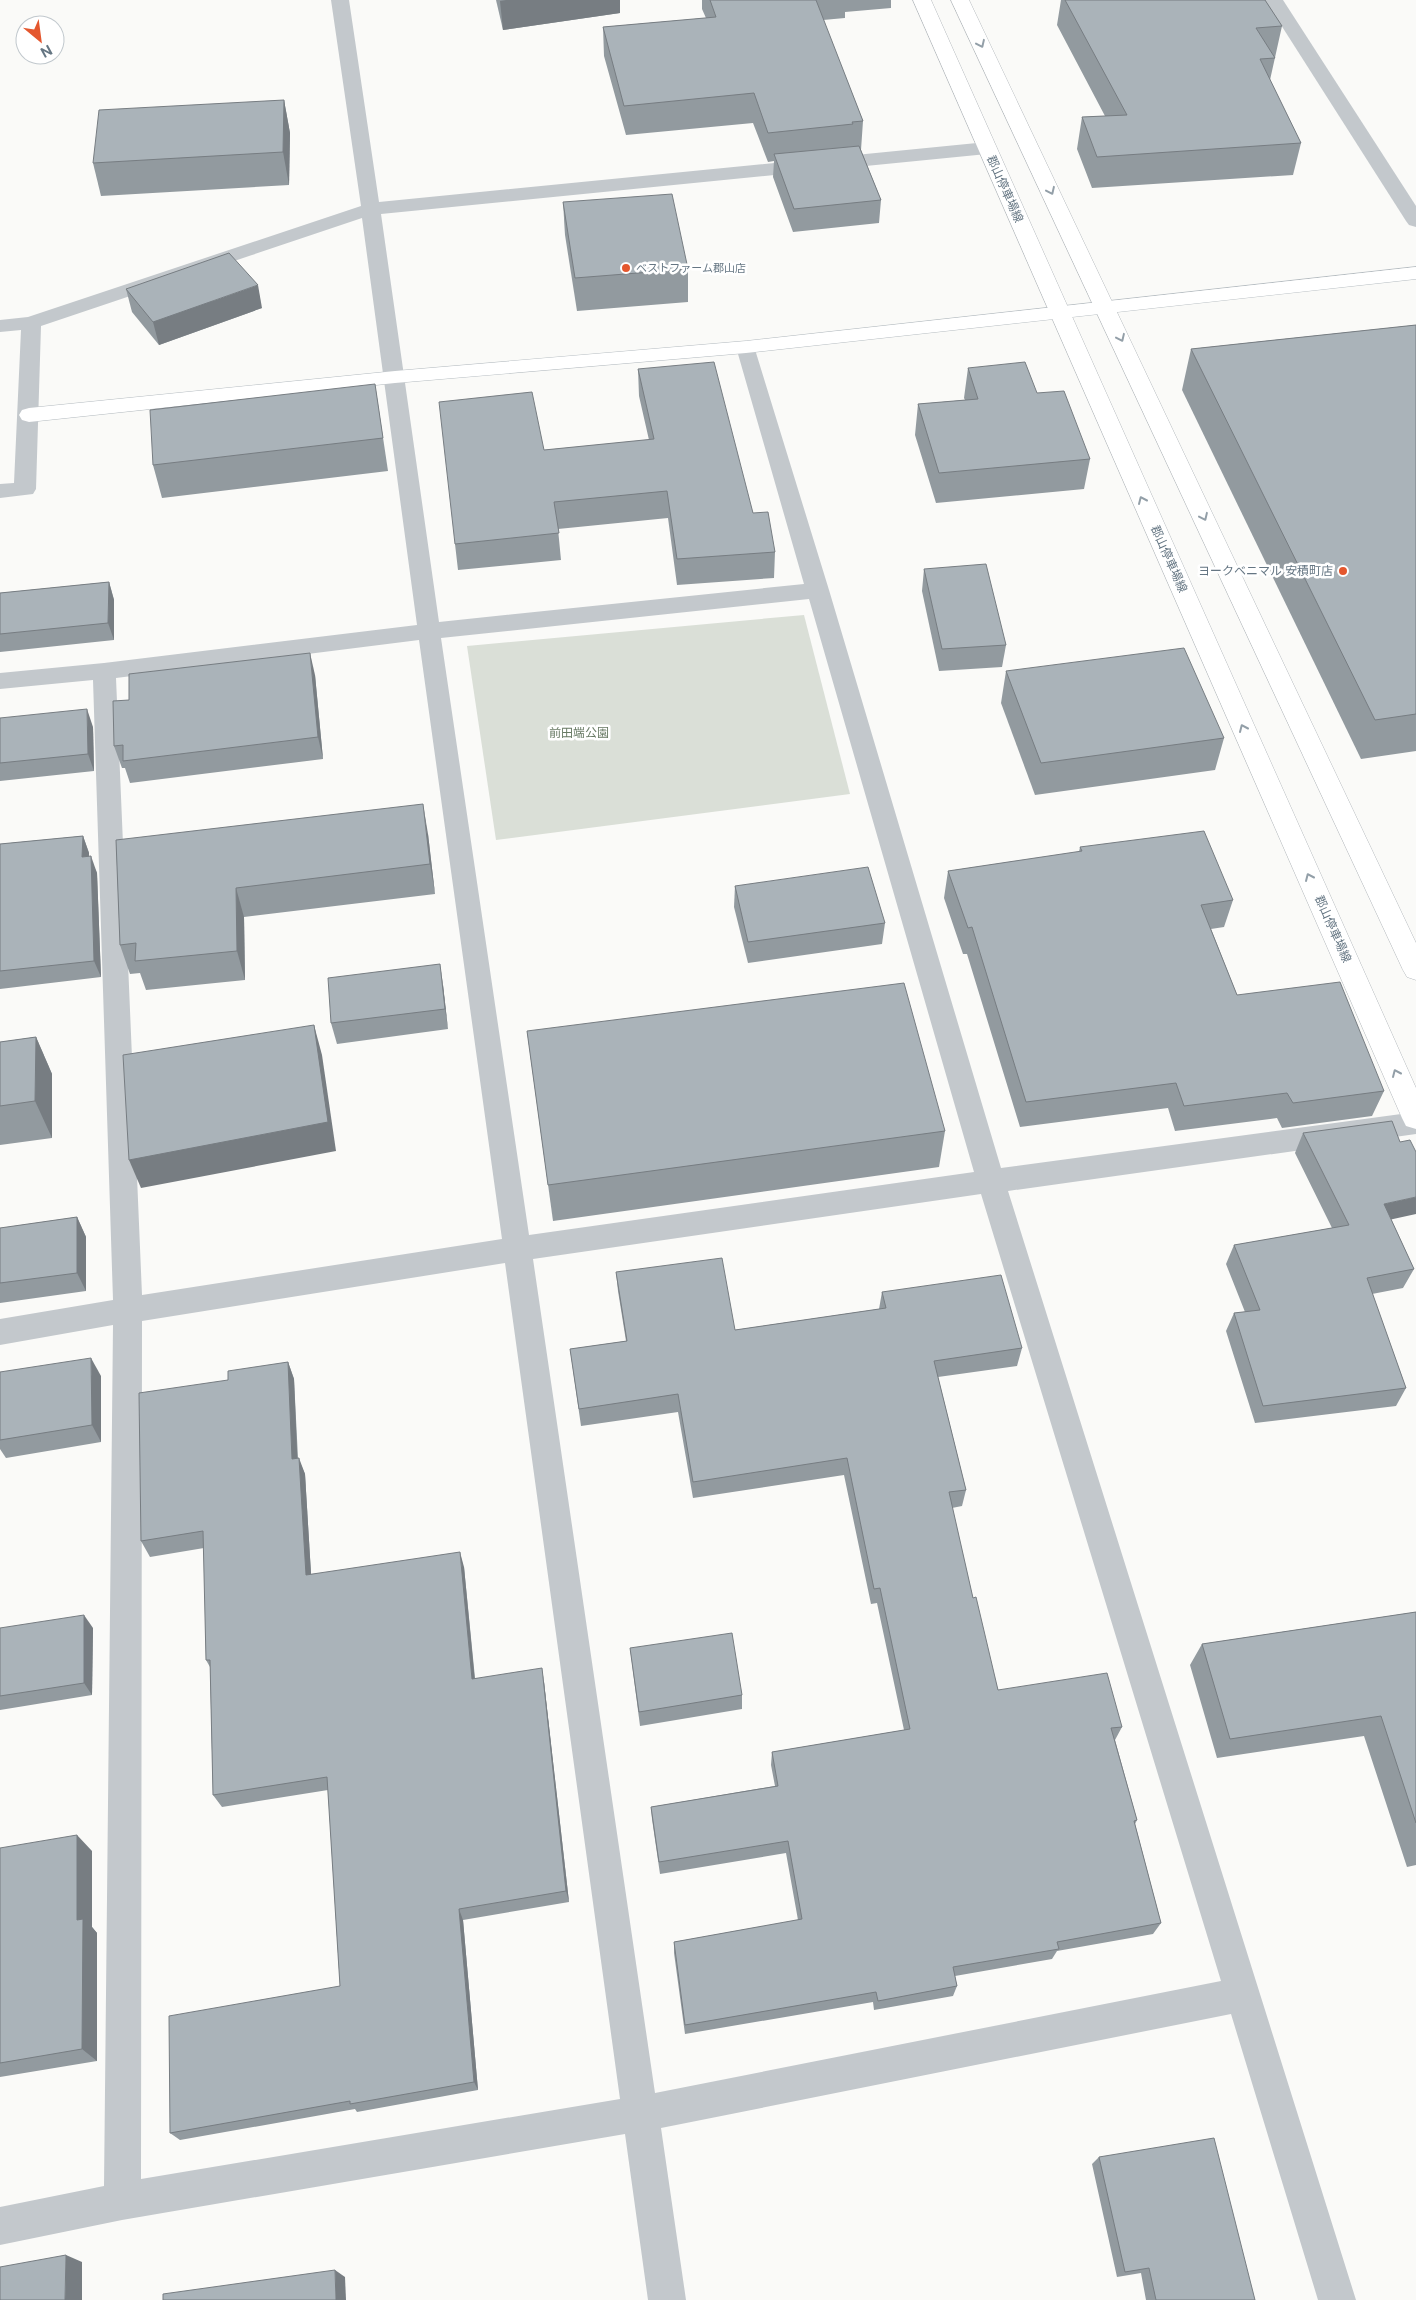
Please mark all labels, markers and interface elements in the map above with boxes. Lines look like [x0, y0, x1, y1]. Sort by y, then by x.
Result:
north arrow [15, 15, 65, 65]
one-way arrow [975, 39, 985, 48]
text: N [38, 42, 55, 61]
street label: 郡山停車場線 [984, 153, 1026, 225]
one-way arrow [1045, 186, 1055, 195]
marker: ベストファーム郡山店 [620, 262, 632, 274]
place label: ベストファーム郡山店 [636, 262, 746, 274]
one-way arrow [1114, 333, 1125, 342]
one-way arrow [1138, 496, 1149, 505]
one-way arrow [1198, 511, 1208, 520]
street label: 郡山停車場線 [1148, 523, 1190, 595]
place label: ヨークベニマル 安積町店 [1198, 564, 1333, 578]
marker: ヨークベニマル 安積町店 [1337, 565, 1349, 577]
one-way arrow [1239, 724, 1250, 733]
park label: 前田端公園 [549, 726, 609, 740]
one-way arrow [1305, 873, 1316, 882]
street label: 郡山停車場線 [1312, 893, 1354, 965]
one-way arrow [1392, 1069, 1403, 1078]

